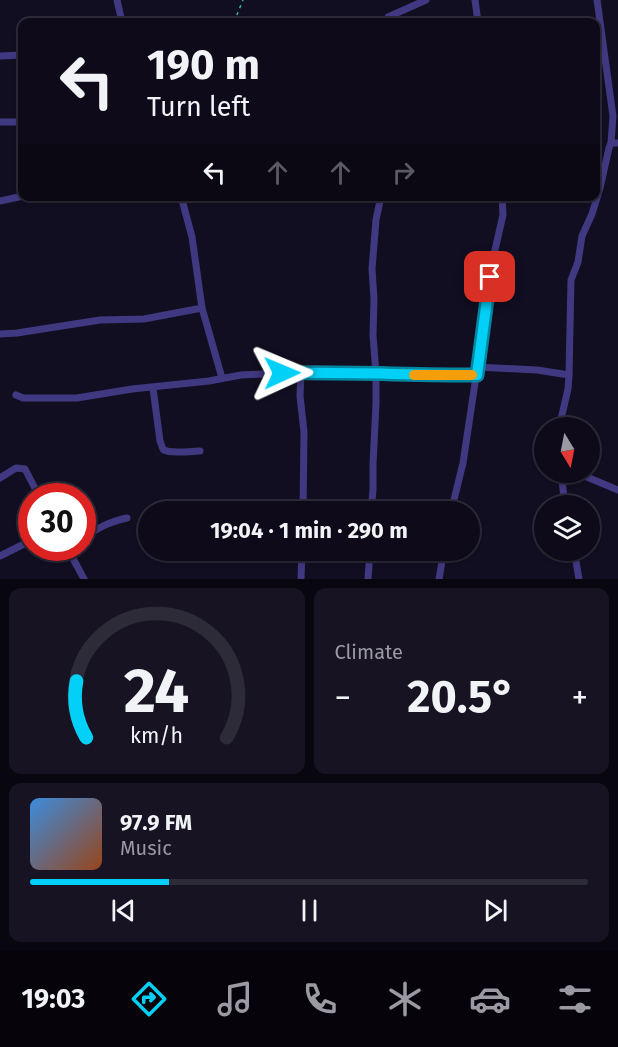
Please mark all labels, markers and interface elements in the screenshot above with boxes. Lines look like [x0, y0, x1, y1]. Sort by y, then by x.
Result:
text: 190 m [147, 40, 260, 90]
icon: left [48, 42, 126, 120]
text: Turn left [147, 91, 250, 123]
icon: left [198, 156, 231, 189]
icon: ahead [261, 156, 294, 189]
icon: ahead [324, 156, 357, 189]
icon: right [387, 156, 420, 189]
pin [464, 251, 515, 302]
icon: arrive [473, 260, 506, 293]
position arrow [250, 341, 314, 405]
north arrow [534, 417, 600, 483]
map controls [534, 417, 600, 561]
speed limit sign: 30 [18, 483, 96, 561]
button: layers [534, 495, 600, 561]
text: 19:04 · 1 min · 290 m [210, 517, 408, 544]
text: Climate [335, 640, 403, 664]
text: 24 [124, 654, 190, 729]
text: 20.5° [407, 670, 515, 724]
text: − [335, 678, 351, 718]
text: + [572, 678, 588, 718]
text: km/h [130, 723, 183, 749]
text: 97.9 FM [120, 809, 192, 836]
text: Music [120, 836, 172, 860]
icon: previous [107, 894, 140, 927]
icon: pause [293, 894, 326, 927]
icon: next [479, 894, 512, 927]
icon: directions [128, 978, 170, 1020]
icon: music [214, 978, 256, 1020]
icon: phone [299, 978, 341, 1020]
icon: climate [384, 978, 426, 1020]
icon: car [469, 978, 511, 1020]
icon: filters [554, 978, 596, 1020]
text: 19:03 [22, 983, 85, 1015]

